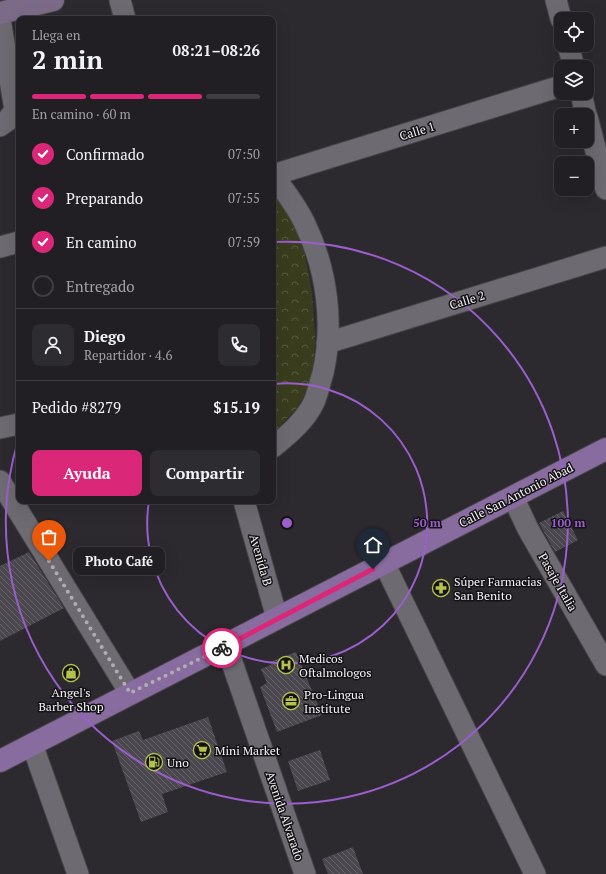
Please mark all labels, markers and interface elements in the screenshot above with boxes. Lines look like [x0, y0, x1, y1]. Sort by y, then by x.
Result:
map controls [554, 12, 594, 196]
button: locate [554, 12, 594, 52]
text: Llega en [32, 26, 80, 44]
text: 08:21–08:26 [173, 40, 260, 60]
text: 2 min [32, 42, 103, 76]
button: layers [554, 60, 594, 100]
text: En camino · 60 m [32, 105, 131, 123]
button: + [554, 108, 594, 148]
street label: Calle 1 [397, 119, 437, 143]
icon: check [32, 143, 54, 165]
text: Confirmado [66, 144, 144, 164]
text: 07:50 [228, 145, 260, 163]
button: − [554, 156, 594, 196]
icon: check [32, 187, 54, 209]
text: Preparando [66, 188, 143, 208]
text: 07:55 [228, 189, 260, 207]
icon: check [32, 231, 54, 253]
text: En camino [66, 232, 137, 252]
text: 07:59 [228, 233, 260, 251]
text: Entregado [66, 276, 135, 296]
street label: Calle 2 [447, 288, 487, 312]
button: person [32, 324, 74, 366]
button: phone [218, 324, 260, 366]
text: Diego [84, 326, 125, 346]
text: Repartidor · 4.6 [84, 346, 173, 364]
text: Pedido #8279 [32, 397, 121, 417]
text: $15.19 [213, 397, 260, 417]
button: Ayuda [32, 450, 142, 496]
button: Compartir [150, 450, 260, 496]
street label: Calle San Antonio Abad [456, 460, 576, 530]
text: 50 m [413, 515, 441, 530]
text: 100 m [551, 515, 585, 530]
centre of rings [280, 516, 294, 530]
pin [32, 520, 66, 561]
icon: bag [38, 526, 60, 548]
pin [356, 528, 390, 569]
street label: Avenida B [246, 532, 276, 588]
icon: home [362, 534, 384, 556]
callout: Photo Café [73, 547, 165, 575]
street label: Pasaje Italia [535, 550, 581, 614]
text: Photo Café [85, 552, 153, 570]
place label: Súper Farmacias San Benito [454, 574, 542, 603]
pharmacy icon: Súper Farmacias San Benito [431, 578, 451, 598]
courier [202, 628, 242, 668]
icon: bike [211, 637, 233, 659]
place label: Medicos Oftalmologos [299, 651, 371, 680]
hospital icon: Medicos Oftalmologos [276, 655, 296, 675]
shop icon: Angel's Barber Shop [61, 663, 81, 683]
place label: Angel's Barber Shop [38, 685, 104, 714]
place label: Pro-Lingua Institute [304, 687, 364, 716]
office icon: Pro-Lingua Institute [281, 691, 301, 711]
supermarket icon: Mini Market [192, 740, 212, 760]
place label: Mini Market [215, 743, 281, 758]
fuel station icon: Uno [144, 752, 164, 772]
place label: Uno [167, 755, 189, 770]
street label: Avenida Alvarado [263, 769, 307, 863]

